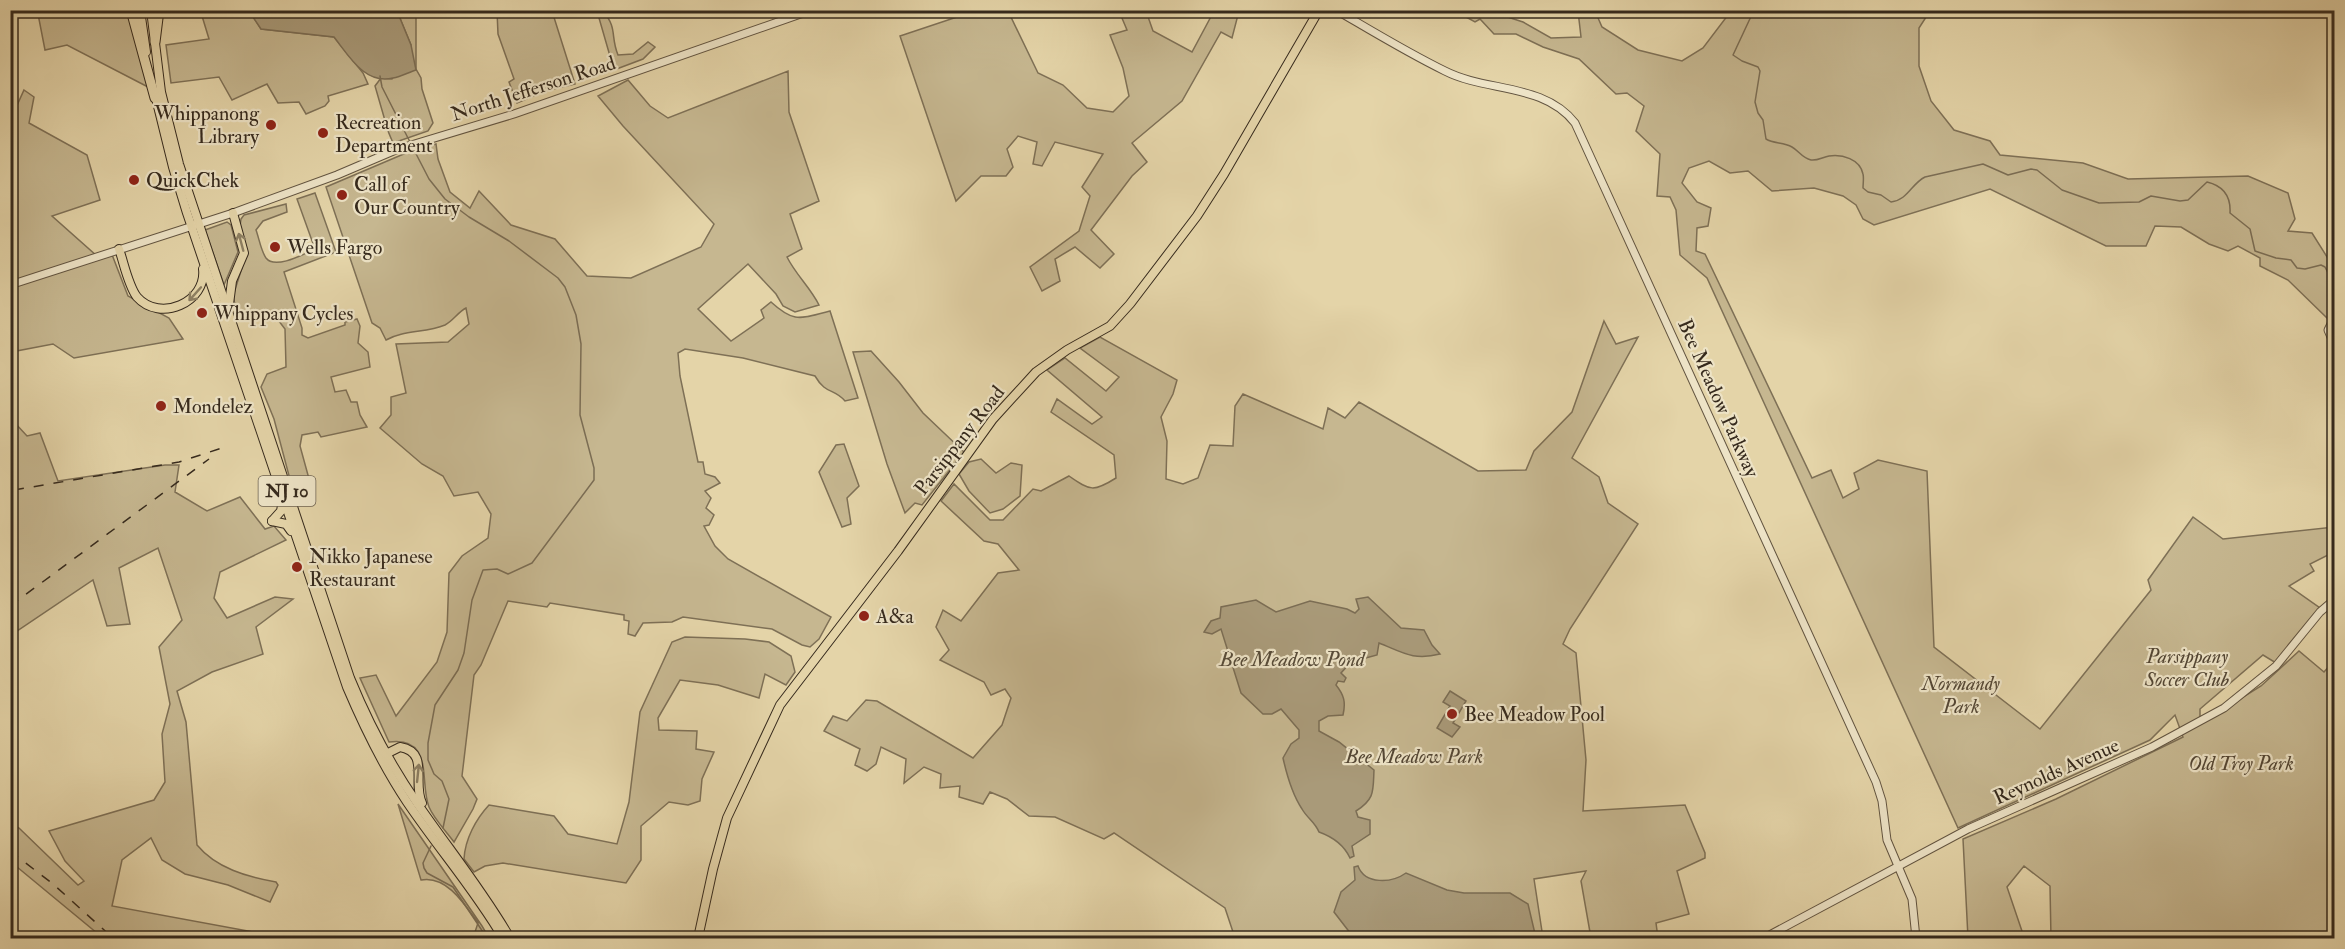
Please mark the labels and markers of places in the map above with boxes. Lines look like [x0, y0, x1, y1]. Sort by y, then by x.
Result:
place label: Whippanong Library [153, 101, 260, 149]
place label: Recreation Department [335, 110, 433, 159]
marker: Whippanong Library [264, 118, 278, 132]
marker: Recreation Department [316, 126, 330, 140]
place label: QuickChek [146, 168, 239, 193]
place label: Call of Our Country [354, 172, 461, 220]
marker: QuickChek [127, 173, 141, 187]
marker: Call of Our Country [335, 188, 349, 202]
place label: Wells Fargo [286, 235, 382, 260]
marker: Wells Fargo [268, 240, 282, 254]
place label: Whippany Cycles [213, 301, 353, 327]
marker: Whippany Cycles [195, 306, 209, 320]
place label: Mondelez [173, 394, 253, 419]
marker: Mondelez [154, 399, 168, 413]
place label: Nikko Japanese Restaurant [309, 544, 433, 592]
marker: Nikko Japanese Restaurant [290, 560, 304, 574]
place label: A&a [875, 604, 914, 629]
marker: A&a [857, 609, 871, 623]
place label: Bee Meadow Pool [1464, 702, 1605, 727]
marker: Bee Meadow Pool [1445, 707, 1459, 721]

